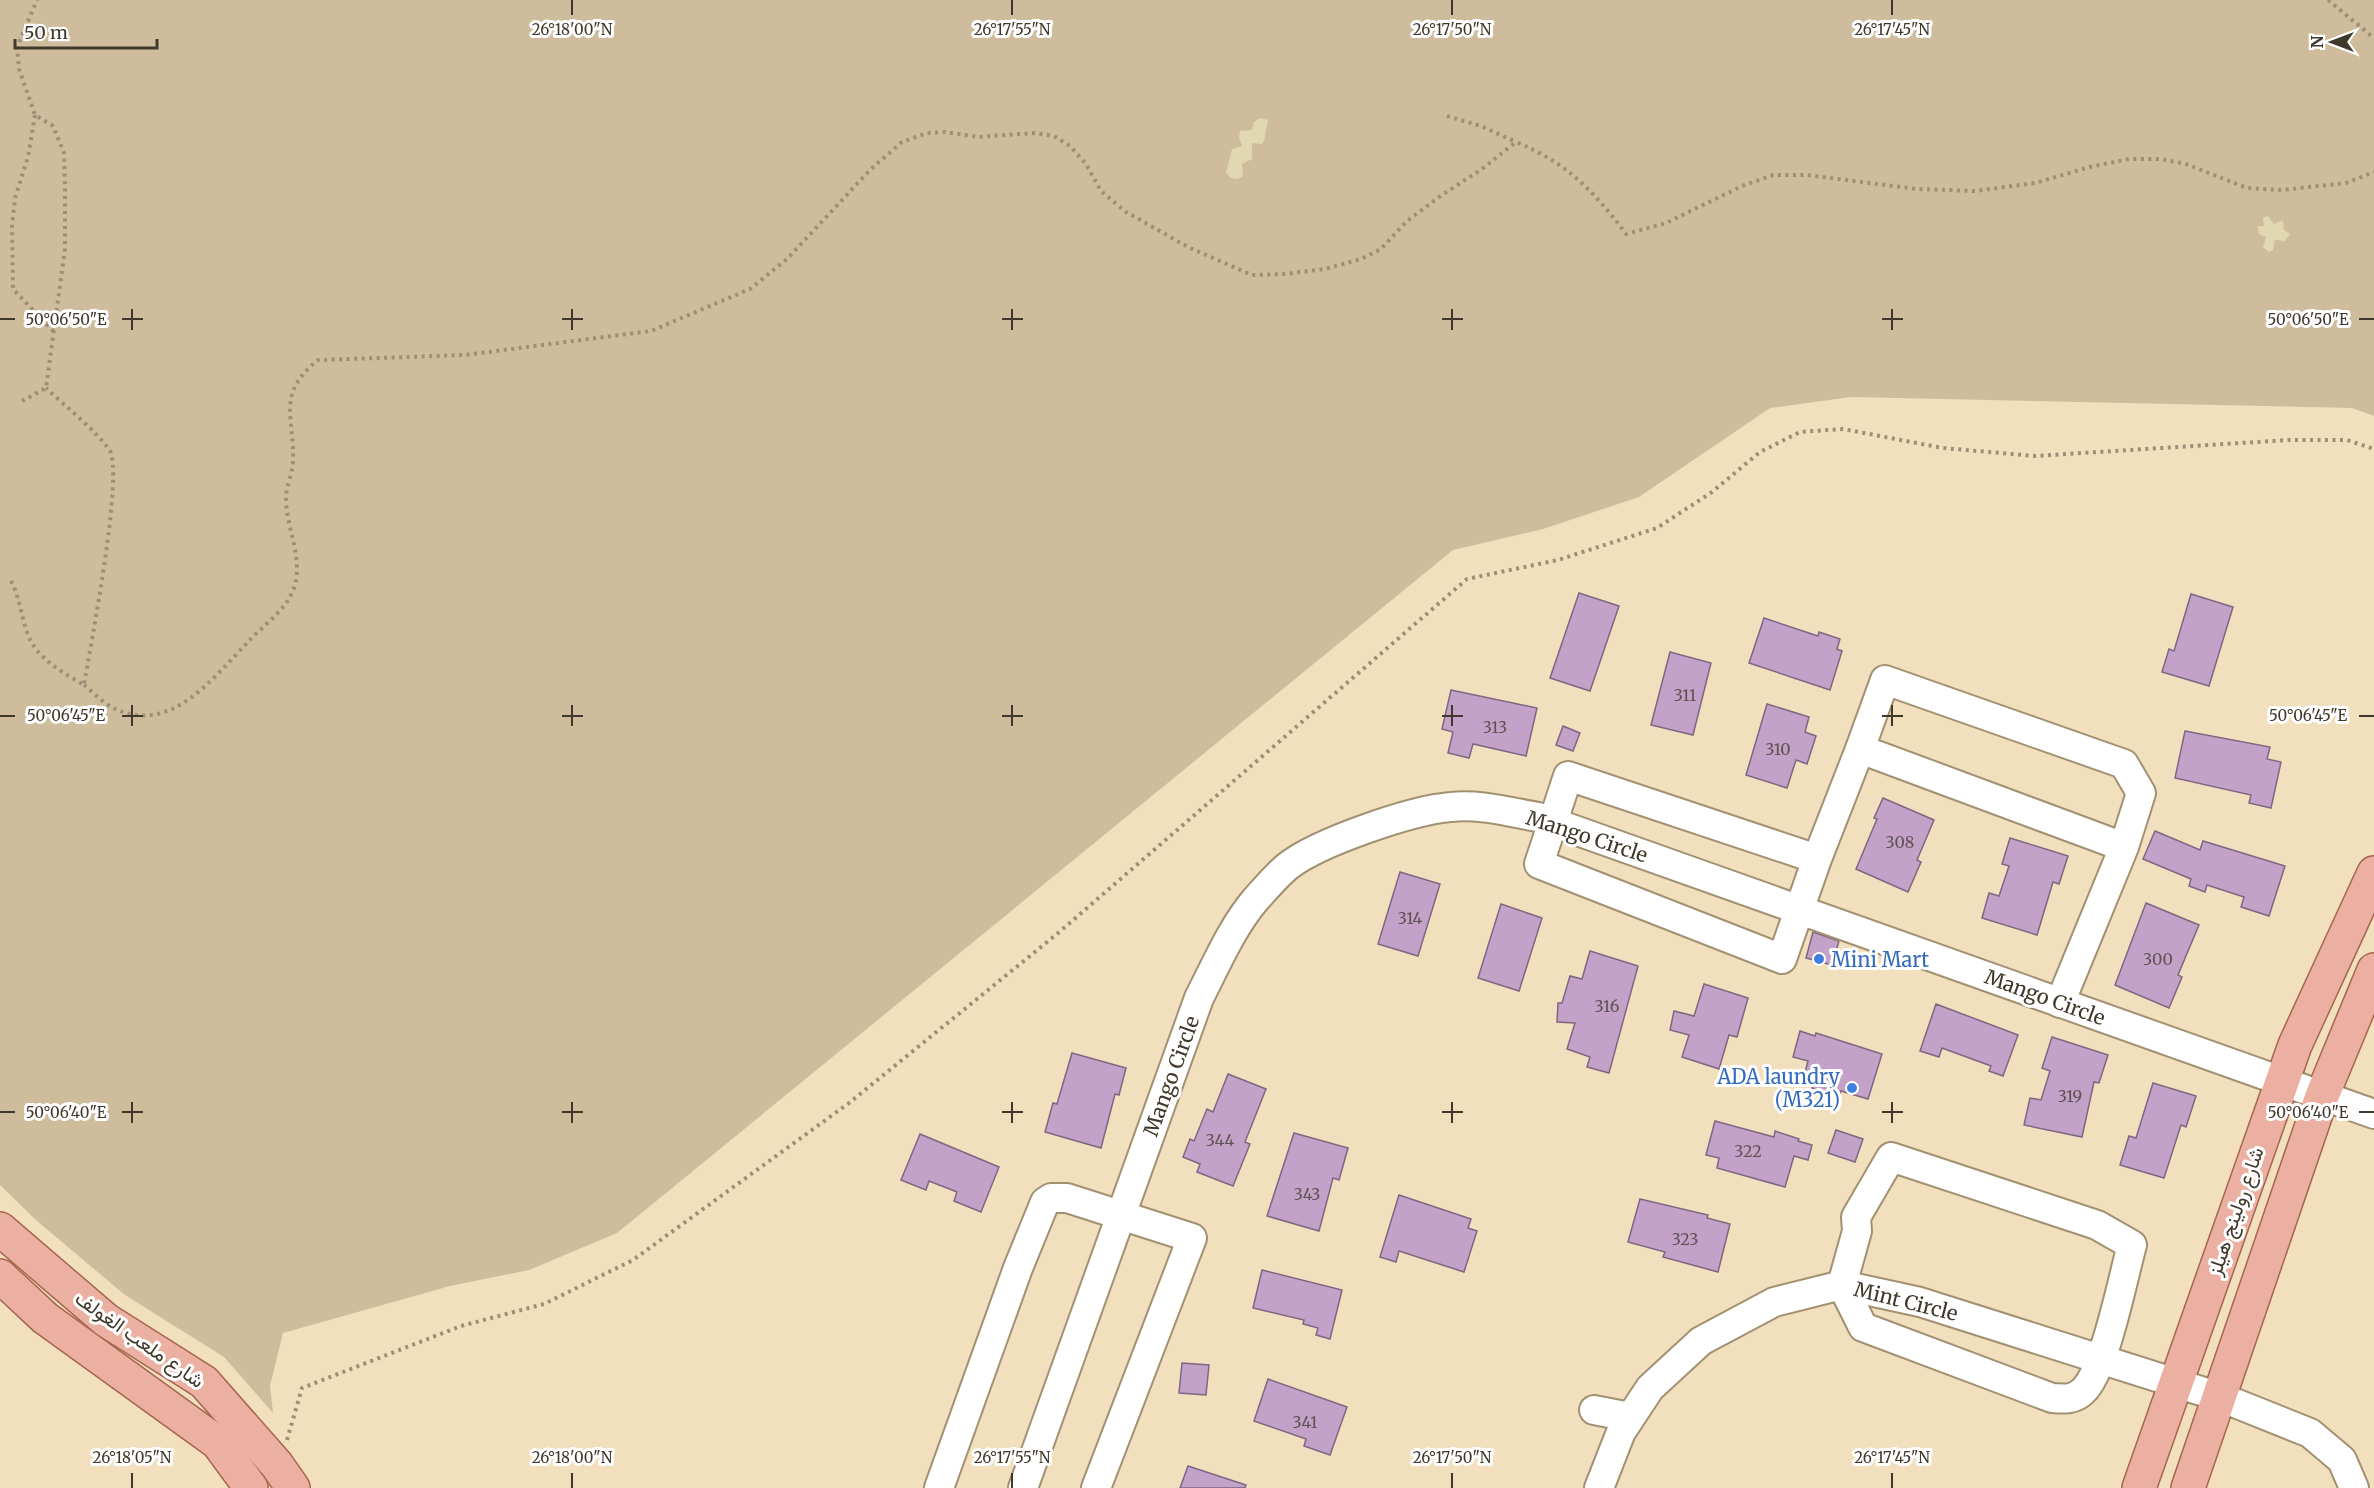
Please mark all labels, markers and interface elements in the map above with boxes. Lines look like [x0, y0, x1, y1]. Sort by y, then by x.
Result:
scale bar [15, 12, 158, 50]
north arrow [2302, 12, 2362, 72]
text: 26°18'00"N [532, 20, 613, 39]
text: 26°17'55"N [974, 20, 1051, 39]
text: 26°17'50"N [1413, 20, 1492, 39]
text: 26°17'45"N [1854, 20, 1930, 39]
text: 50 m [24, 21, 68, 44]
text: N [2307, 35, 2327, 48]
text: 50°06'50"E [25, 310, 107, 329]
text: 50°06'50"E [2267, 310, 2349, 329]
house number: 311 [1674, 685, 1696, 705]
text: 50°06'45"E [27, 706, 106, 725]
text: 50°06'45"E [2269, 706, 2348, 725]
house number: 313 [1483, 717, 1507, 737]
house number: 310 [1765, 739, 1791, 759]
street label: Mango Circle [1523, 805, 1651, 867]
house number: 308 [1886, 832, 1914, 852]
house number: 314 [1398, 908, 1422, 928]
place label: Mini Mart [1831, 947, 1929, 972]
house number: 300 [2143, 949, 2173, 969]
marker: Mini Mart [1812, 952, 1826, 966]
street label: Mango Circle [1981, 964, 2109, 1030]
house number: 316 [1595, 996, 1620, 1016]
street label: Mango Circle [1138, 1012, 1204, 1140]
place label: ADA laundry (M321) [1716, 1064, 1840, 1112]
marker: ADA laundry (M321) [1845, 1081, 1859, 1095]
house number: 319 [2058, 1086, 2082, 1106]
text: 50°06'40"E [26, 1103, 107, 1122]
text: 50°06'40"E [2268, 1103, 2349, 1122]
house number: 344 [1206, 1130, 1234, 1150]
house number: 322 [1734, 1141, 1762, 1161]
street label: شارع رولينج هيلز [2201, 1144, 2271, 1280]
house number: 343 [1294, 1184, 1320, 1204]
house number: 323 [1672, 1229, 1698, 1249]
street label: Mint Circle [1852, 1276, 1960, 1326]
street label: شارع ملعب الغولف [69, 1285, 209, 1394]
house number: 341 [1293, 1412, 1317, 1432]
text: 26°18'05"N [93, 1448, 172, 1467]
text: 26°18'00"N [532, 1448, 613, 1467]
text: 26°17'55"N [974, 1448, 1051, 1467]
text: 26°17'50"N [1413, 1448, 1492, 1467]
text: 26°17'45"N [1854, 1448, 1930, 1467]

